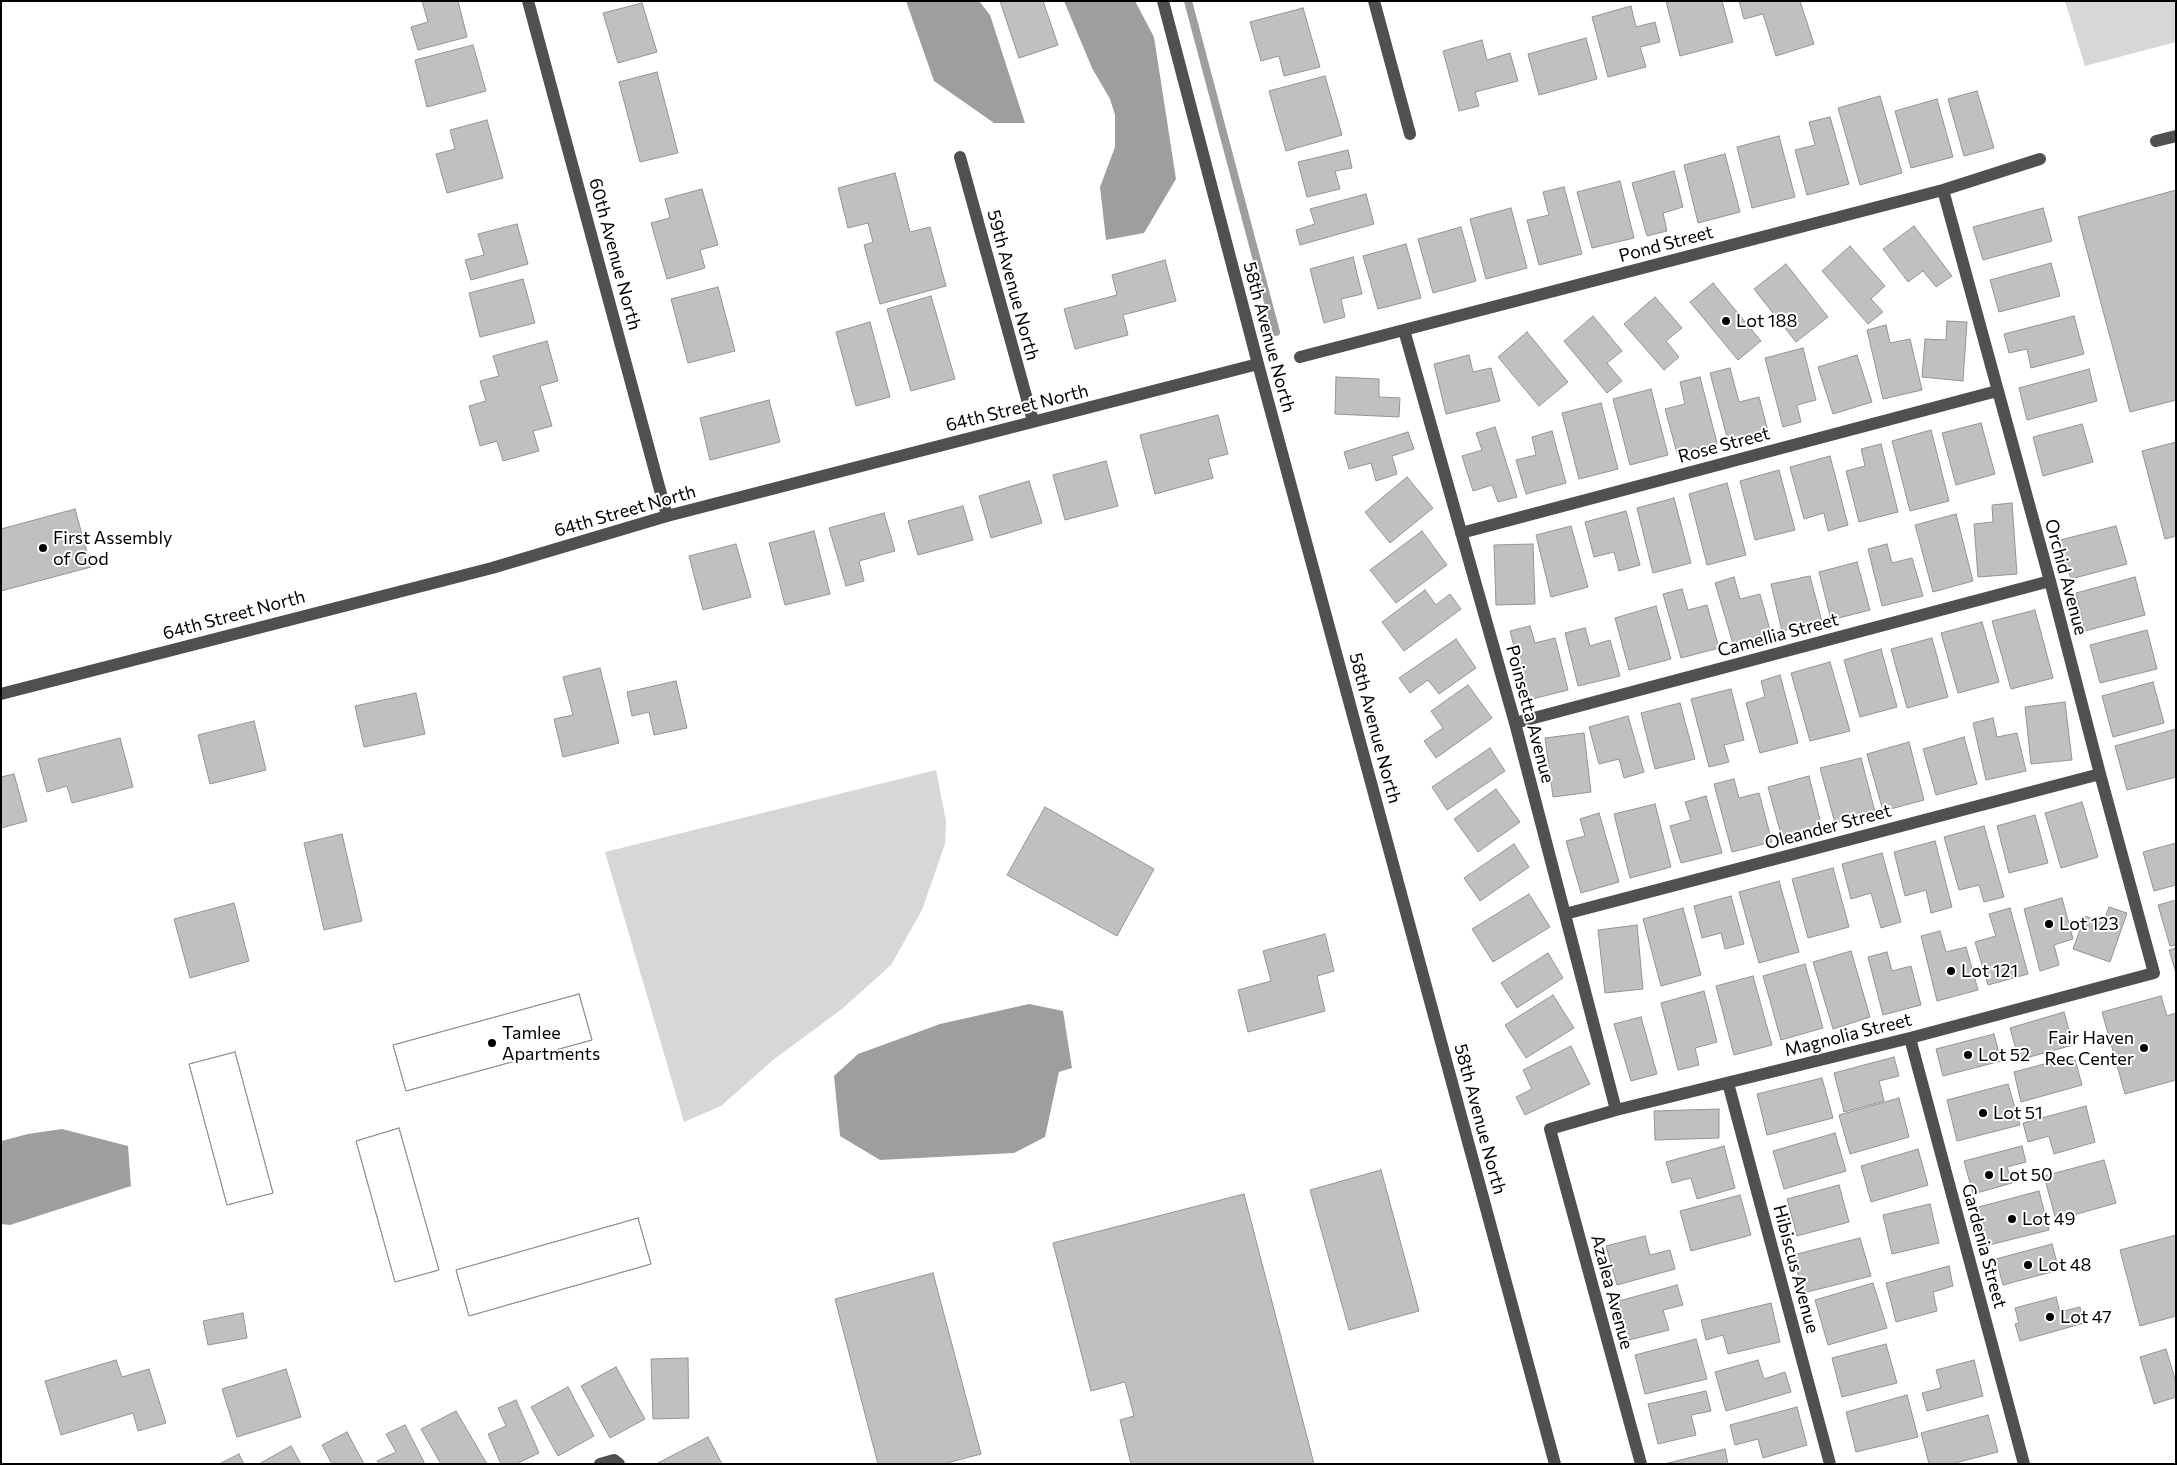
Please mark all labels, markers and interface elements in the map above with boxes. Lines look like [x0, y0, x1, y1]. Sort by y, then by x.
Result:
street label: 60th Avenue North [584, 176, 646, 332]
street label: 59th Avenue North [983, 207, 1043, 363]
street label: Pond Street [1616, 221, 1716, 267]
street label: 58th Avenue North [1239, 259, 1299, 415]
place label: Lot 188 [1736, 310, 1797, 332]
marker: Lot 188 [1720, 315, 1732, 327]
street label: 64th Street North [943, 380, 1091, 436]
street label: Rose Street [1676, 422, 1772, 468]
street label: 64th Street North [552, 480, 698, 542]
street label: Orchid Avenue [2040, 517, 2092, 637]
place label: First Assembly of God [53, 527, 172, 570]
marker: First Assembly of God [37, 542, 49, 554]
street label: 64th Street North [160, 586, 308, 644]
street label: Camellia Street [1715, 608, 1841, 662]
street label: Poinsetta Avenue [1501, 643, 1559, 785]
street label: 58th Avenue North [1345, 650, 1405, 806]
street label: Oleander Street [1762, 800, 1894, 854]
place label: Lot 123 [2059, 913, 2119, 935]
marker: Lot 123 [2043, 918, 2055, 930]
place label: Lot 121 [1961, 960, 2018, 982]
marker: Lot 121 [1945, 965, 1957, 977]
street label: Magnolia Street [1782, 1009, 1914, 1061]
place label: Tamlee Apartments [502, 1022, 600, 1064]
place label: Fair Haven Rec Center [2045, 1027, 2134, 1070]
marker: Tamlee Apartments [486, 1037, 498, 1049]
street label: 58th Avenue North [1450, 1041, 1510, 1197]
marker: Fair Haven Rec Center [2138, 1042, 2150, 1054]
place label: Lot 52 [1978, 1044, 2030, 1066]
marker: Lot 52 [1962, 1049, 1974, 1061]
place label: Lot 51 [1993, 1102, 2043, 1124]
marker: Lot 51 [1977, 1107, 1989, 1119]
place label: Lot 50 [1999, 1164, 2053, 1186]
marker: Lot 50 [1983, 1169, 1995, 1181]
street label: Gardenia Street [1957, 1181, 2011, 1311]
street label: Hibiscus Avenue [1768, 1202, 1824, 1336]
place label: Lot 49 [2022, 1208, 2075, 1230]
marker: Lot 49 [2006, 1213, 2018, 1225]
street label: Azalea Avenue [1586, 1232, 1638, 1352]
place label: Lot 48 [2038, 1254, 2091, 1276]
marker: Lot 48 [2022, 1259, 2034, 1271]
place label: Lot 47 [2060, 1306, 2112, 1328]
marker: Lot 47 [2044, 1311, 2056, 1323]

